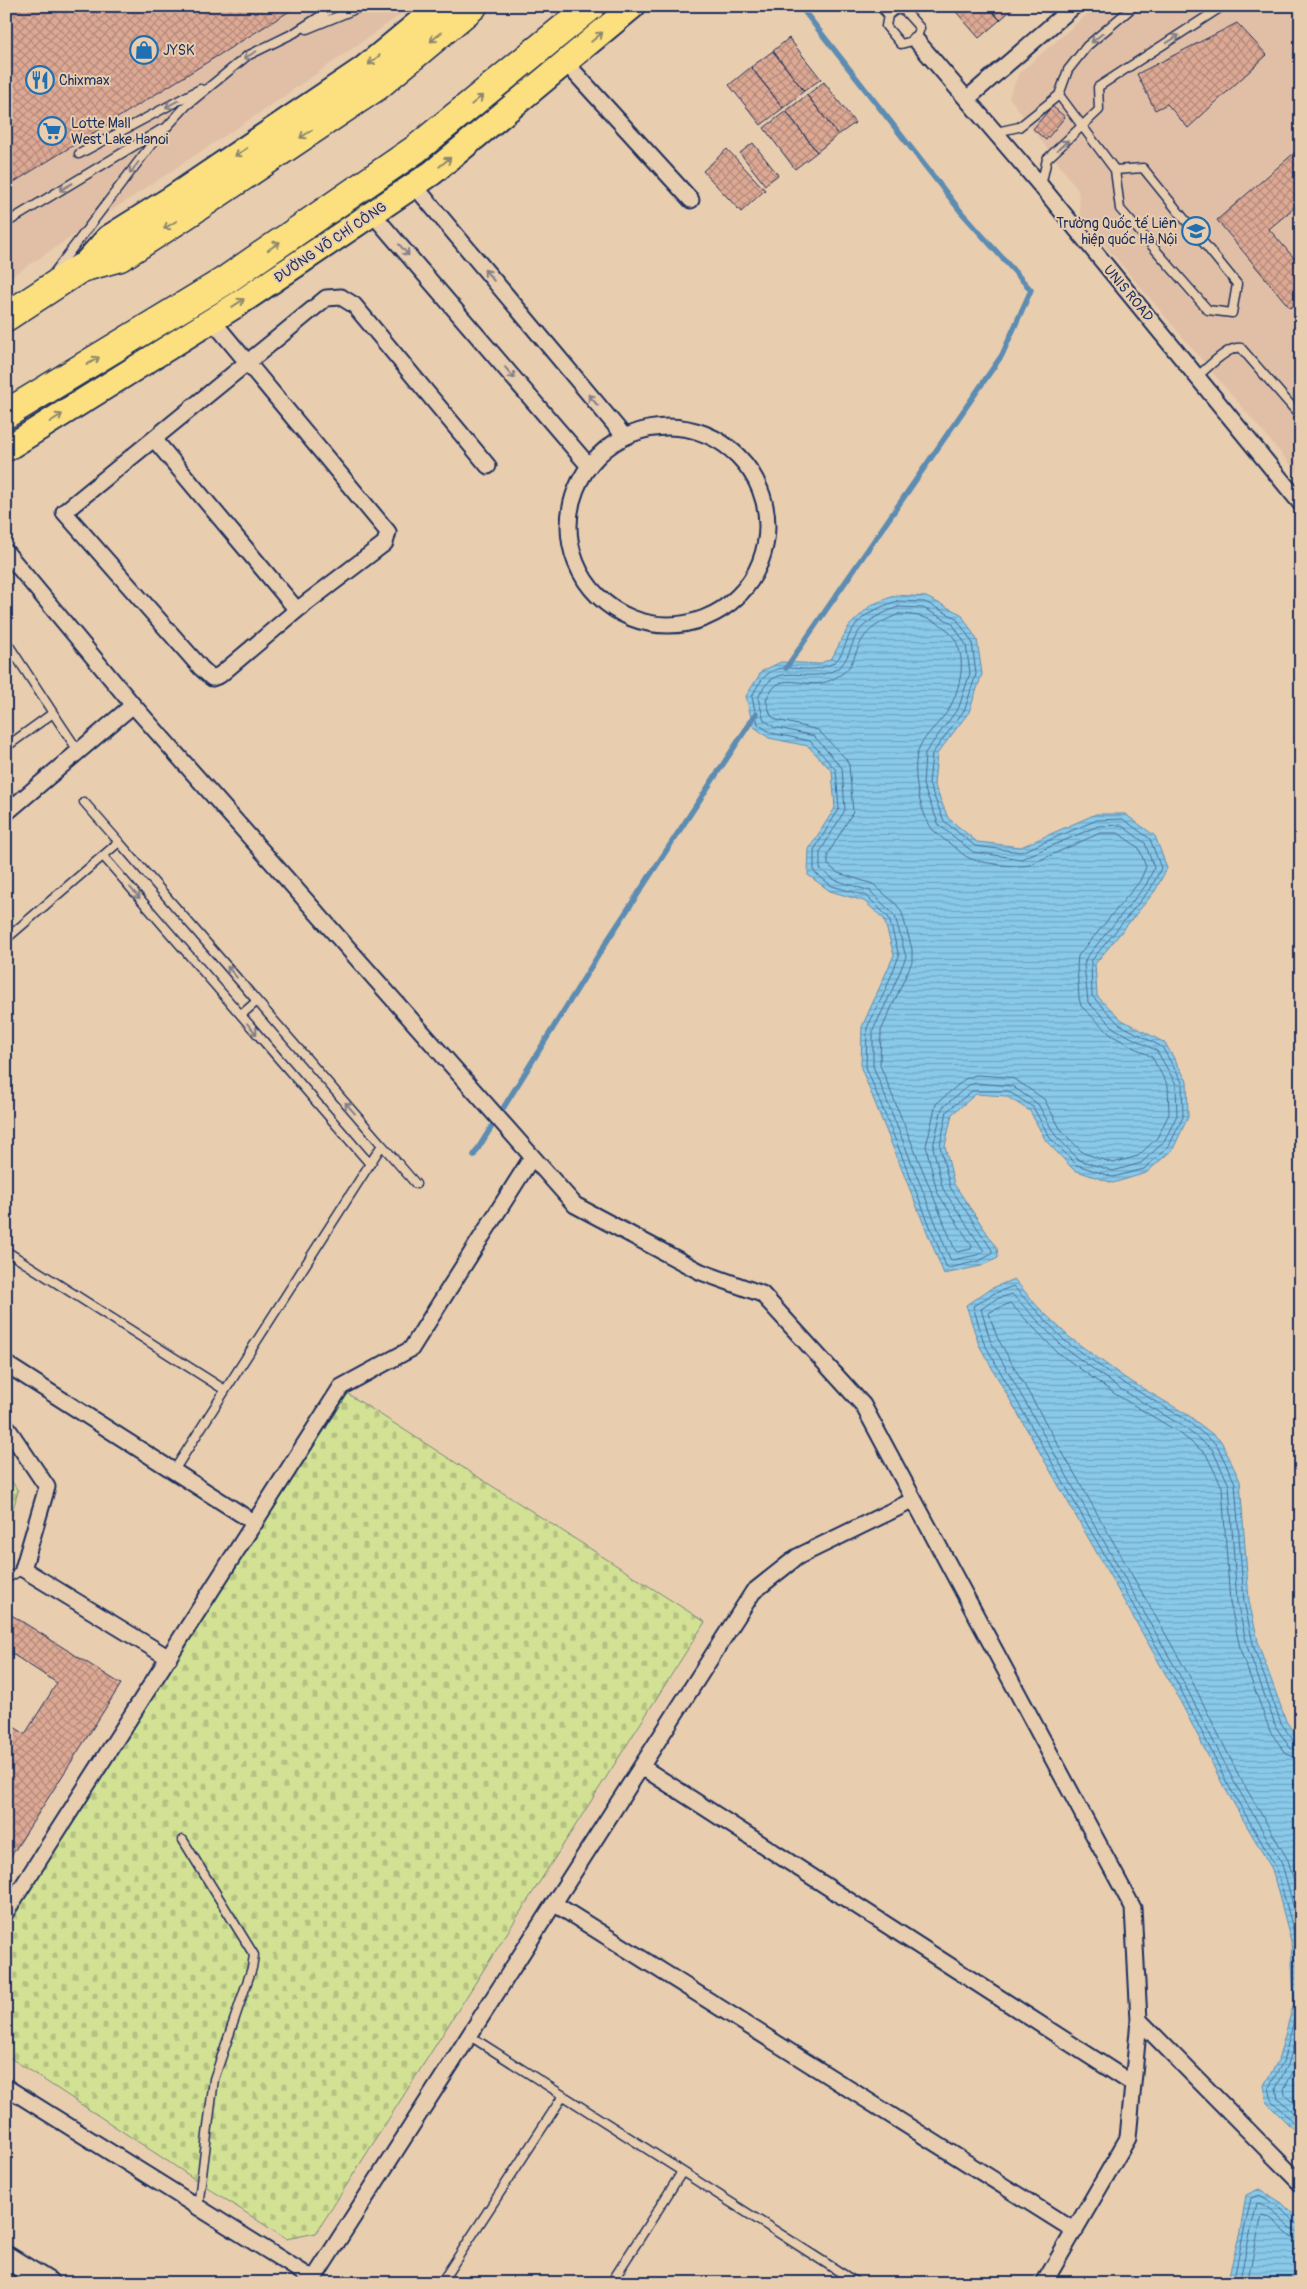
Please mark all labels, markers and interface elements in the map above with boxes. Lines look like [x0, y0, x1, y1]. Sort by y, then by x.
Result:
one-way arrow [590, 31, 603, 42]
one-way arrow [429, 32, 442, 43]
one-way arrow [1090, 32, 1103, 44]
one-way arrow [1166, 33, 1180, 44]
shop icon: JYSK [129, 35, 159, 65]
place label: JYSK [163, 42, 195, 59]
one-way arrow [243, 50, 258, 60]
one-way arrow [368, 54, 381, 65]
restaurant icon: Chixmax [25, 65, 55, 95]
place label: Chixmax [59, 72, 110, 89]
one-way arrow [470, 94, 483, 105]
one-way arrow [165, 100, 180, 109]
place label: Lotte Mall West Lake Hanoi [71, 115, 169, 148]
supermarket icon: Lotte Mall West Lake Hanoi [37, 116, 67, 146]
one-way arrow [299, 129, 313, 139]
one-way arrow [1057, 139, 1070, 151]
one-way arrow [234, 147, 248, 157]
one-way arrow [438, 157, 451, 168]
one-way arrow [129, 161, 140, 174]
one-way arrow [60, 182, 74, 192]
street label: ĐƯỜNG VÕ CHÍ CÔNG [270, 198, 390, 286]
place label: Trường Quốc tế Liên hiệp quốc Hà Nội [1056, 214, 1178, 248]
school or university icon: Trường Quốc tế Liên hiệp quốc Hà Nội [1181, 216, 1211, 246]
one-way arrow [164, 220, 178, 230]
one-way arrow [267, 241, 281, 251]
one-way arrow [398, 243, 409, 256]
street label: UNIS ROAD [1100, 262, 1157, 325]
one-way arrow [483, 269, 494, 282]
one-way arrow [231, 298, 245, 308]
one-way arrow [85, 356, 99, 366]
one-way arrow [504, 367, 516, 380]
one-way arrow [587, 393, 599, 406]
one-way arrow [49, 412, 63, 422]
one-way arrow [129, 886, 140, 899]
one-way arrow [226, 966, 238, 979]
one-way arrow [247, 1023, 258, 1036]
one-way arrow [344, 1102, 356, 1115]

